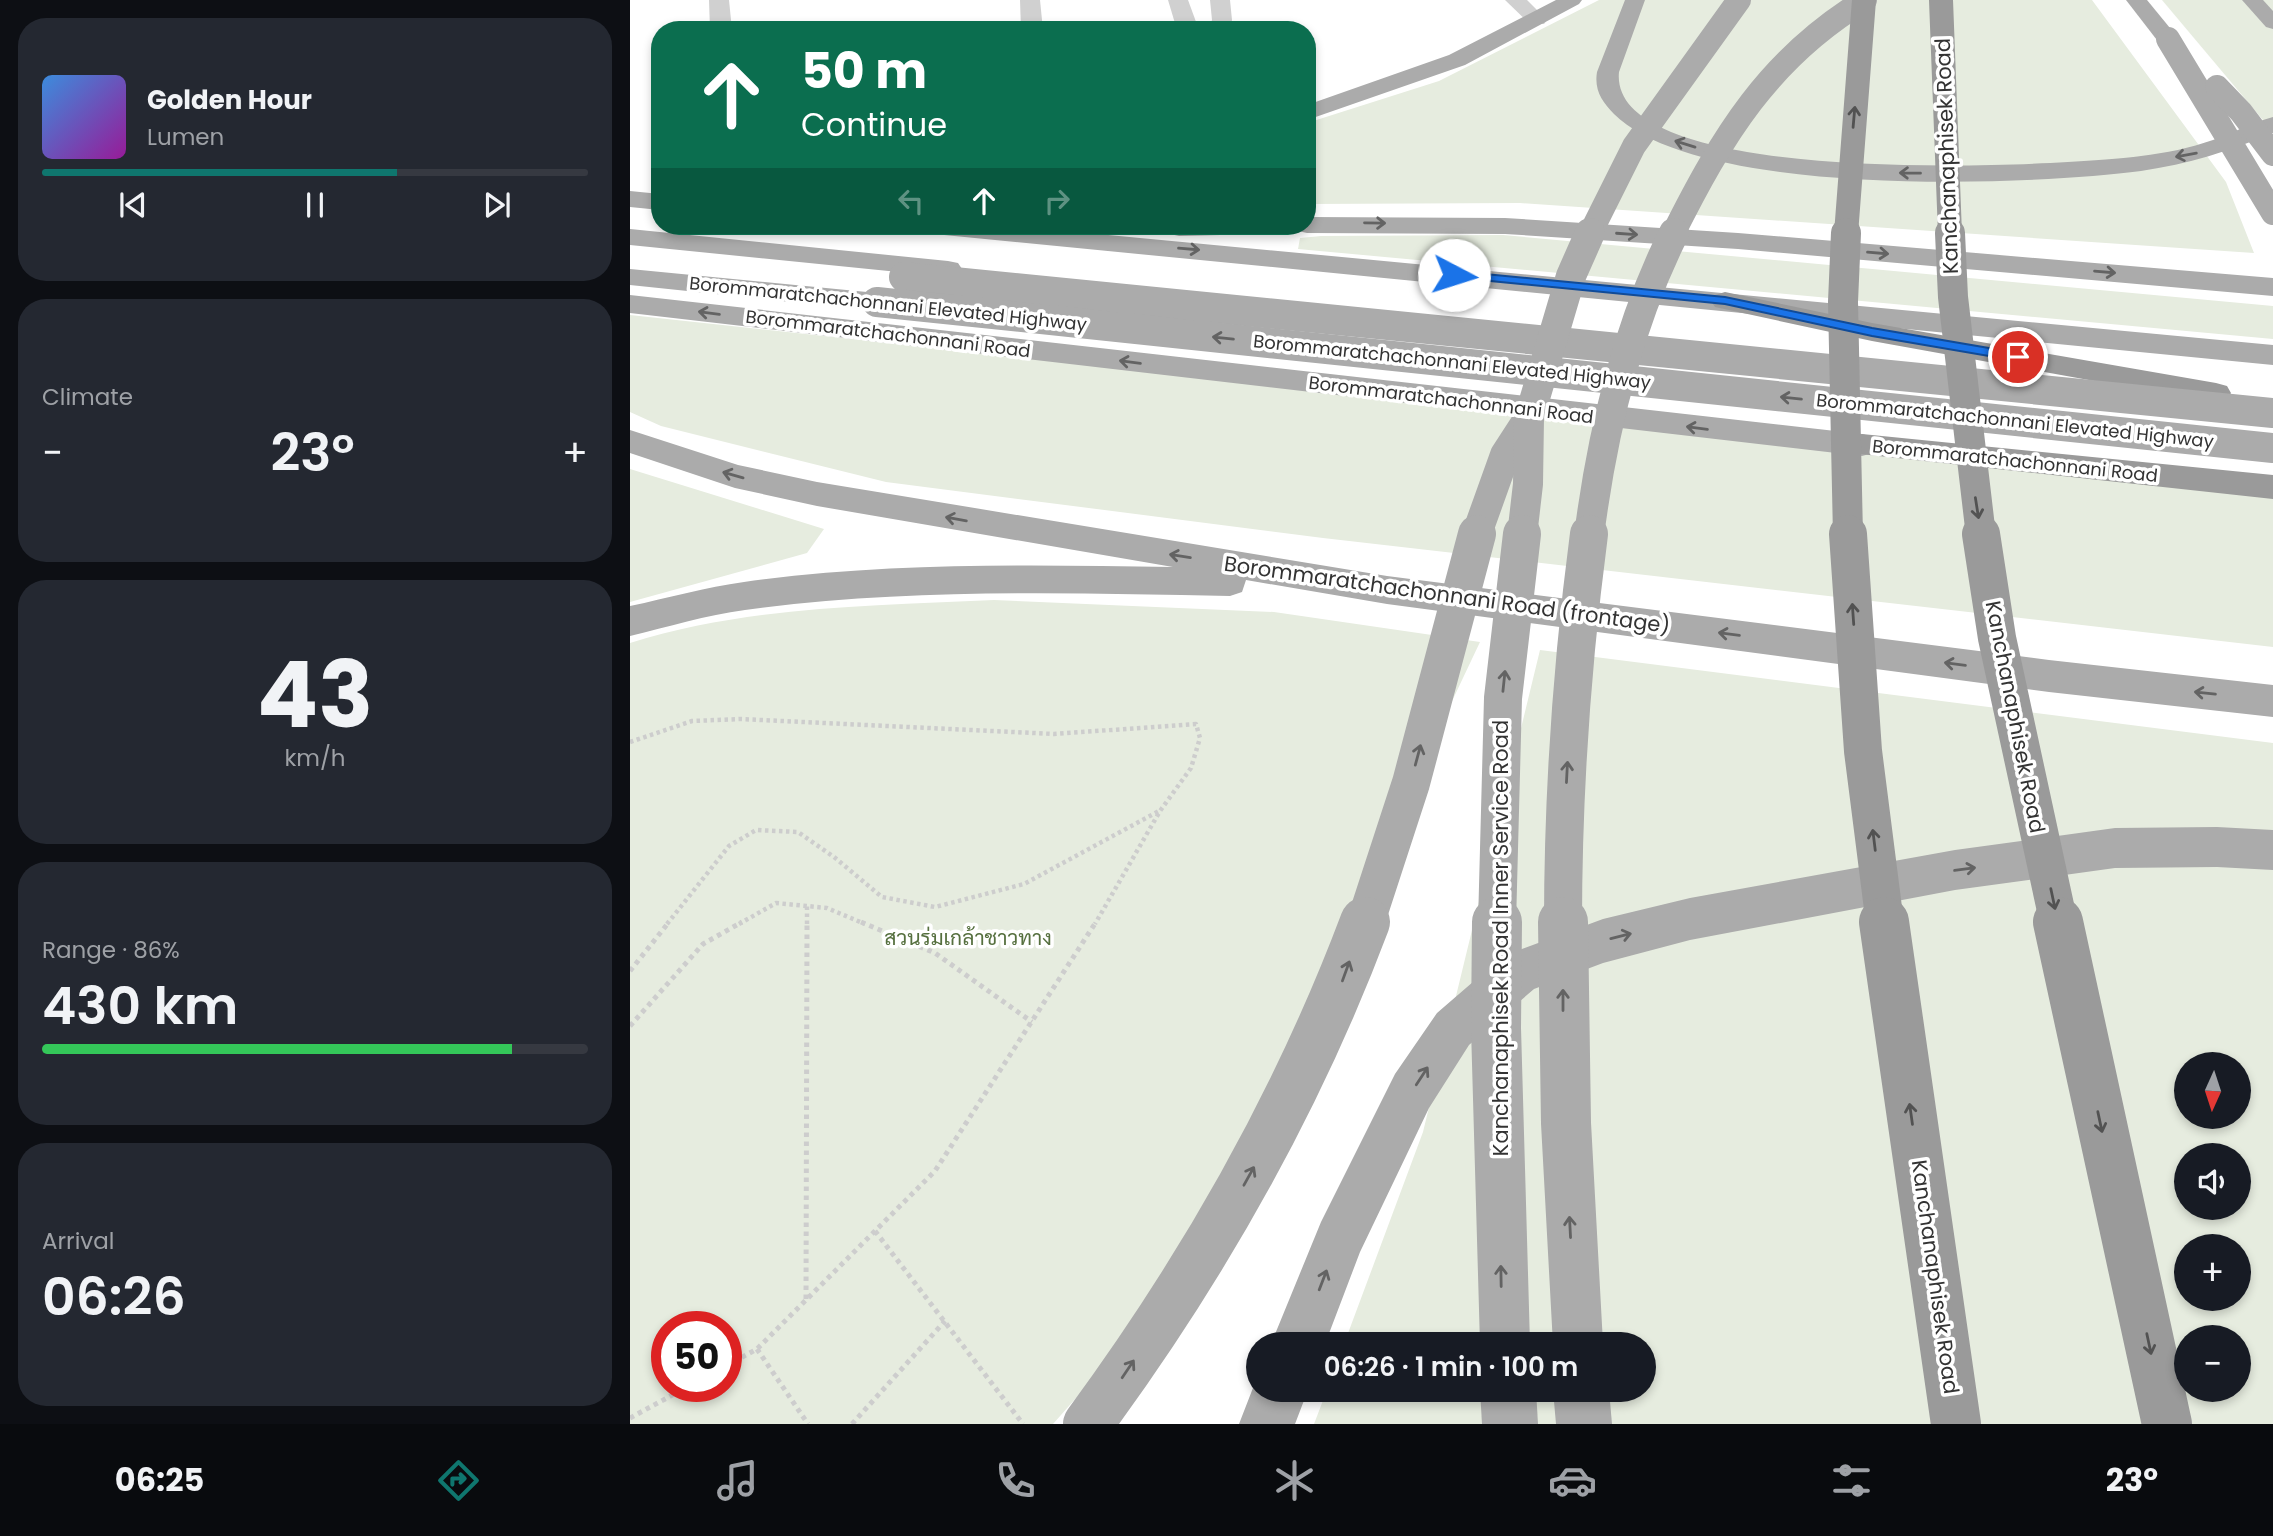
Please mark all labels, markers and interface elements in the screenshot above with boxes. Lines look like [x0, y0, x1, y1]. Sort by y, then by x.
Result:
text: 50 m [801, 37, 927, 105]
street label: Kanchanaphisek Road [1928, 38, 1965, 274]
icon: ahead [686, 49, 777, 140]
text: Golden Hour [147, 82, 312, 118]
text: Continue [801, 102, 947, 147]
one-way arrow [1848, 106, 1861, 129]
text: Lumen [147, 121, 224, 153]
one-way arrow [1675, 137, 1697, 150]
one-way arrow [2175, 148, 2198, 162]
one-way arrow [1899, 167, 1922, 180]
icon: left [892, 182, 930, 220]
icon: ahead [965, 182, 1003, 220]
icon: right [1038, 182, 1076, 220]
icon: previous [114, 186, 152, 224]
icon: pause [296, 186, 334, 224]
icon: next [478, 186, 516, 224]
one-way arrow [1364, 217, 1387, 230]
one-way arrow [1615, 228, 1638, 241]
position arrow [1417, 238, 1491, 312]
one-way arrow [1177, 243, 1200, 256]
one-way arrow [1867, 247, 1889, 260]
one-way arrow [2093, 266, 2116, 279]
street label: Borommaratchachonnani Elevated Highway [688, 270, 1088, 337]
street label: Borommaratchachonnani Road [744, 304, 1032, 363]
one-way arrow [698, 307, 721, 320]
pin [1988, 327, 2048, 387]
street label: Borommaratchachonnani Elevated Highway [1252, 328, 1652, 395]
one-way arrow [1213, 332, 1235, 345]
icon: arrive [1999, 338, 2037, 376]
one-way arrow [1119, 356, 1142, 369]
street label: Borommaratchachonnani Road [1307, 370, 1595, 429]
text: Climate [42, 381, 133, 413]
street label: Borommaratchachonnani Elevated Highway [1815, 387, 2215, 454]
one-way arrow [1780, 391, 1803, 404]
text: 23° [270, 416, 355, 489]
one-way arrow [1686, 422, 1708, 435]
text: − [42, 426, 63, 479]
text: + [562, 426, 588, 479]
street label: Borommaratchachonnani Road [1871, 433, 2159, 488]
one-way arrow [722, 467, 744, 480]
one-way arrow [1971, 496, 1984, 519]
one-way arrow [945, 512, 968, 525]
one-way arrow [1170, 549, 1192, 562]
street label: Borommaratchachonnani Road (frontage) [1222, 549, 1672, 640]
street label: Kanchanaphisek Road [1979, 598, 2052, 836]
one-way arrow [1846, 603, 1859, 625]
one-way arrow [1718, 628, 1741, 641]
text: 43 [257, 631, 373, 759]
one-way arrow [1944, 657, 1967, 670]
one-way arrow [1498, 670, 1511, 693]
one-way arrow [2194, 687, 2217, 700]
street label: Kanchanaphisek Road Inner Service Road [1486, 720, 1515, 1156]
text: km/h [284, 742, 346, 774]
one-way arrow [1412, 745, 1425, 767]
one-way arrow [1561, 762, 1574, 784]
one-way arrow [1868, 829, 1881, 852]
one-way arrow [1953, 862, 1975, 875]
one-way arrow [2046, 887, 2060, 910]
park label: สวนร่มเกล้าชาวทาง [884, 923, 1052, 952]
one-way arrow [1609, 929, 1632, 942]
text: Range · 86% [42, 934, 180, 966]
one-way arrow [1341, 961, 1354, 983]
text: 430 km [42, 969, 238, 1042]
one-way arrow [1556, 988, 1570, 1011]
north arrow [2174, 1052, 2250, 1129]
map controls [2174, 1052, 2251, 1402]
one-way arrow [1415, 1067, 1429, 1086]
one-way arrow [1905, 1103, 1918, 1126]
one-way arrow [2094, 1110, 2107, 1133]
button: sound [2174, 1143, 2251, 1220]
street label: Kanchanaphisek Road [1905, 1158, 1966, 1396]
one-way arrow [1242, 1167, 1256, 1187]
one-way arrow [1564, 1216, 1577, 1239]
text: Arrival [42, 1225, 114, 1257]
button: + [2174, 1234, 2251, 1311]
text: 06:26 [42, 1260, 186, 1333]
one-way arrow [1495, 1265, 1508, 1288]
one-way arrow [1317, 1270, 1330, 1292]
speed limit sign: 50 [651, 1311, 742, 1402]
button: − [2174, 1325, 2251, 1402]
one-way arrow [2143, 1332, 2156, 1355]
text: 06:26 · 1 min · 100 m [1324, 1349, 1578, 1385]
one-way arrow [1121, 1360, 1136, 1379]
icon: directions [434, 1456, 483, 1505]
icon: music [713, 1456, 762, 1505]
icon: phone [991, 1456, 1040, 1505]
icon: climate [1270, 1456, 1319, 1505]
icon: car [1548, 1456, 1597, 1505]
icon: filters [1827, 1456, 1876, 1505]
text: 06:25 [115, 1457, 204, 1502]
text: 23° [2106, 1457, 2158, 1502]

